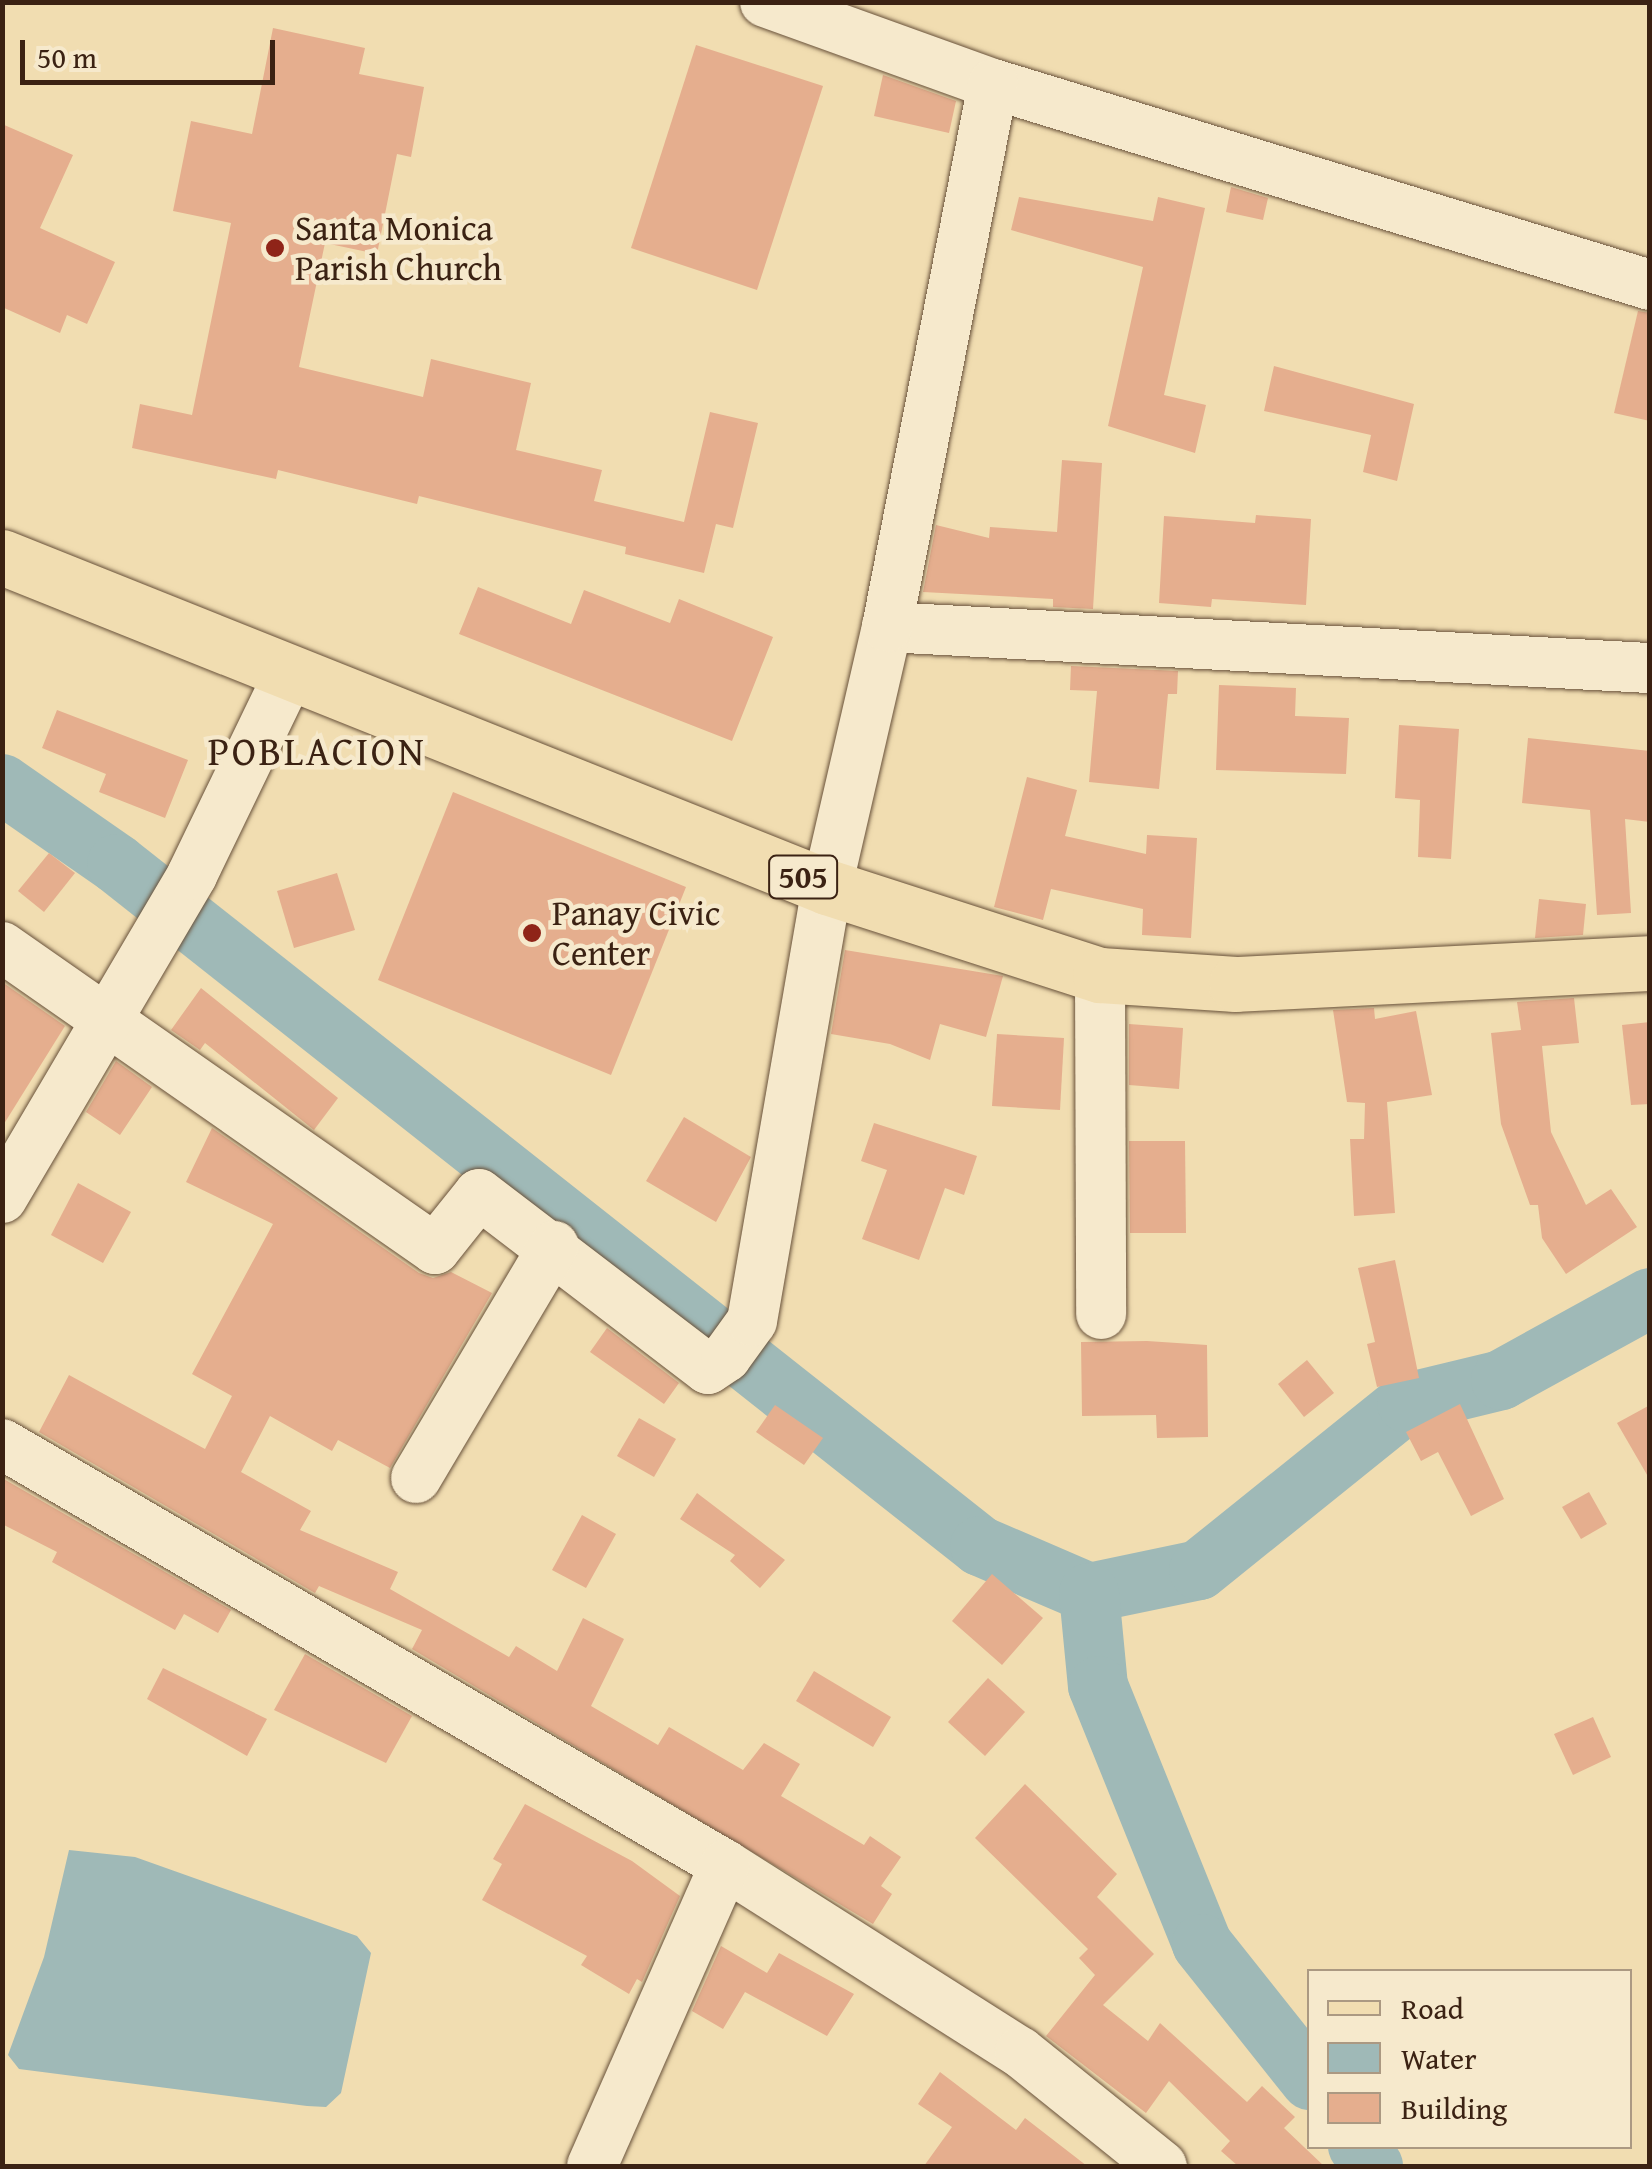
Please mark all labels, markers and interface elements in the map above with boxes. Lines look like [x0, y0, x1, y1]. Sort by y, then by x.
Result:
scale bar [25, 20, 280, 82]
text: 50 m [37, 35, 97, 79]
place label: Santa Monica Parish Church [295, 207, 502, 289]
marker: Santa Monica Parish Church [264, 237, 286, 259]
district label: POBLACION [208, 727, 426, 775]
road number: 505 [768, 850, 838, 904]
place label: Panay Civic Center [552, 892, 720, 974]
marker: Panay Civic Center [521, 922, 543, 944]
legend [1307, 1969, 1632, 2149]
text: Road [1401, 1986, 1464, 2030]
text: Water [1401, 2036, 1477, 2080]
text: Building [1401, 2086, 1507, 2130]

